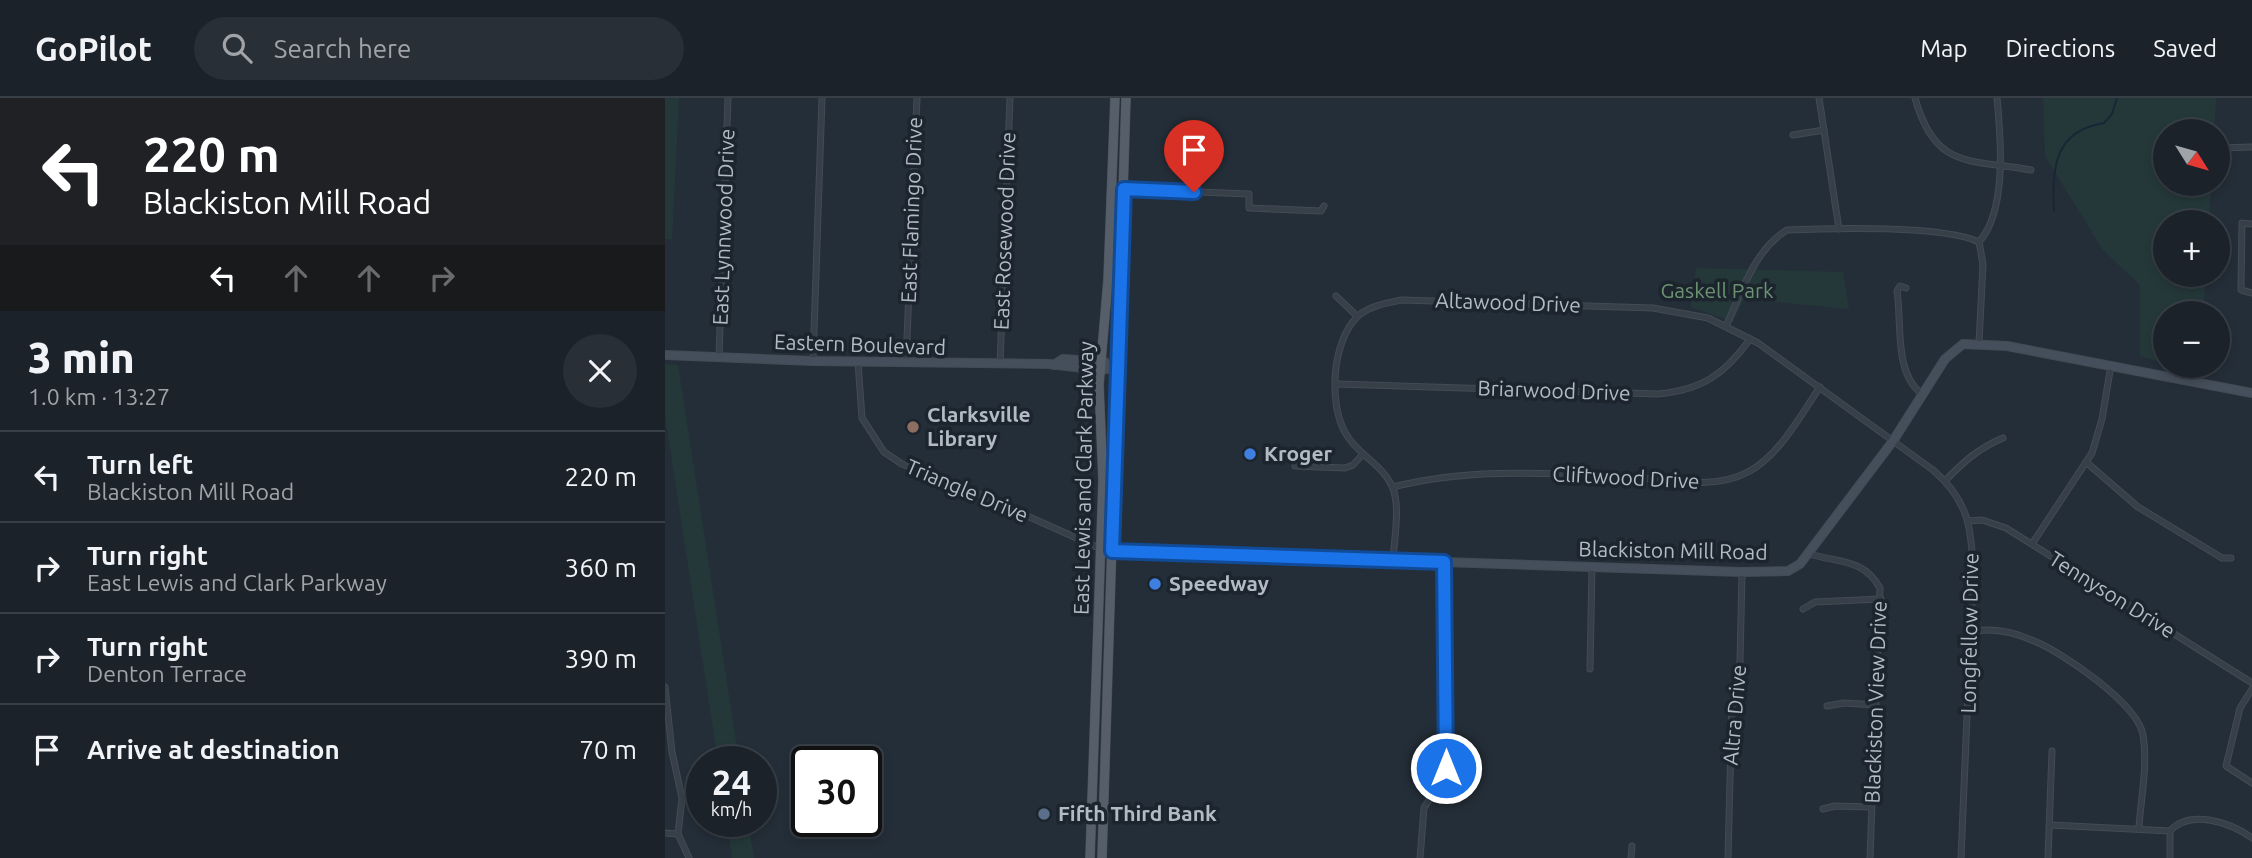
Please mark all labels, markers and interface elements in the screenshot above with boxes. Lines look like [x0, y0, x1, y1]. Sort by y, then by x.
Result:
search box [194, 17, 684, 80]
icon: search [218, 29, 256, 67]
text: GoPilot [35, 30, 152, 67]
text: Search here [274, 34, 411, 63]
text: Map [1920, 35, 1967, 62]
text: Directions [2005, 35, 2115, 62]
text: Saved [2153, 35, 2217, 62]
street label: East Flamingo Drive [896, 117, 926, 303]
north arrow [2153, 119, 2229, 196]
map controls [2153, 119, 2230, 378]
pin [1164, 120, 1224, 192]
icon: left [28, 126, 119, 217]
text: 220 m [143, 126, 280, 181]
street label: East Lynnwood Drive [708, 128, 738, 326]
street label: East Rosewood Drive [989, 131, 1019, 331]
icon: arrive [1175, 131, 1213, 169]
text: Blackiston Mill Road [143, 184, 431, 220]
button: + [2153, 210, 2230, 287]
icon: left [204, 259, 242, 297]
icon: ahead [277, 259, 315, 297]
icon: ahead [350, 259, 388, 297]
icon: right [423, 259, 461, 297]
park label: Gaskell Park [1660, 278, 1774, 302]
street label: Altawood Drive [1435, 287, 1581, 317]
button: − [2153, 301, 2230, 378]
street label: Eastern Boulevard [774, 329, 946, 359]
text: 3 min [28, 334, 135, 381]
button: close [563, 334, 637, 408]
street label: East Lewis and Clark Parkway [1069, 341, 1097, 615]
street label: Briarwood Drive [1477, 375, 1631, 405]
text: 1.0 km · 13:27 [28, 384, 170, 409]
place label: Clarksville Library [927, 402, 1031, 450]
marker: Clarksville Library [905, 419, 921, 435]
place label: Kroger [1264, 441, 1333, 465]
marker: Kroger [1242, 446, 1258, 462]
text: Turn left [87, 450, 193, 479]
street label: Triangle Drive [903, 454, 1032, 527]
icon: left [28, 458, 66, 496]
street label: Cliftwood Drive [1552, 461, 1700, 493]
text: 220 m [565, 462, 637, 491]
text: Blackiston Mill Road [87, 479, 294, 504]
street label: Blackiston Mill Road [1578, 536, 1768, 564]
text: Turn right [87, 541, 208, 570]
street label: Tennyson Drive [2045, 546, 2180, 642]
icon: right [28, 549, 66, 587]
street label: Longfellow Drive [1956, 552, 1982, 714]
text: 360 m [565, 553, 637, 582]
text: East Lewis and Clark Parkway [87, 570, 387, 595]
place label: Speedway [1169, 571, 1269, 595]
marker: Speedway [1147, 576, 1163, 592]
street label: Blackiston View Drive [1859, 600, 1891, 804]
text: Turn right [87, 632, 208, 661]
icon: right [28, 640, 66, 678]
text: 390 m [565, 644, 637, 673]
text: Denton Terrace [87, 661, 247, 686]
street label: Altra Drive [1718, 664, 1750, 766]
icon: arrive [28, 731, 66, 769]
position arrow [1409, 731, 1483, 805]
text: Arrive at destination [87, 735, 340, 764]
text: 70 m [579, 735, 637, 764]
speed limit sign: 30 [791, 746, 882, 837]
text: 24 [712, 762, 751, 802]
text: km/h [711, 799, 752, 819]
place label: Fifth Third Bank [1058, 801, 1217, 825]
marker: Fifth Third Bank [1036, 806, 1052, 822]

